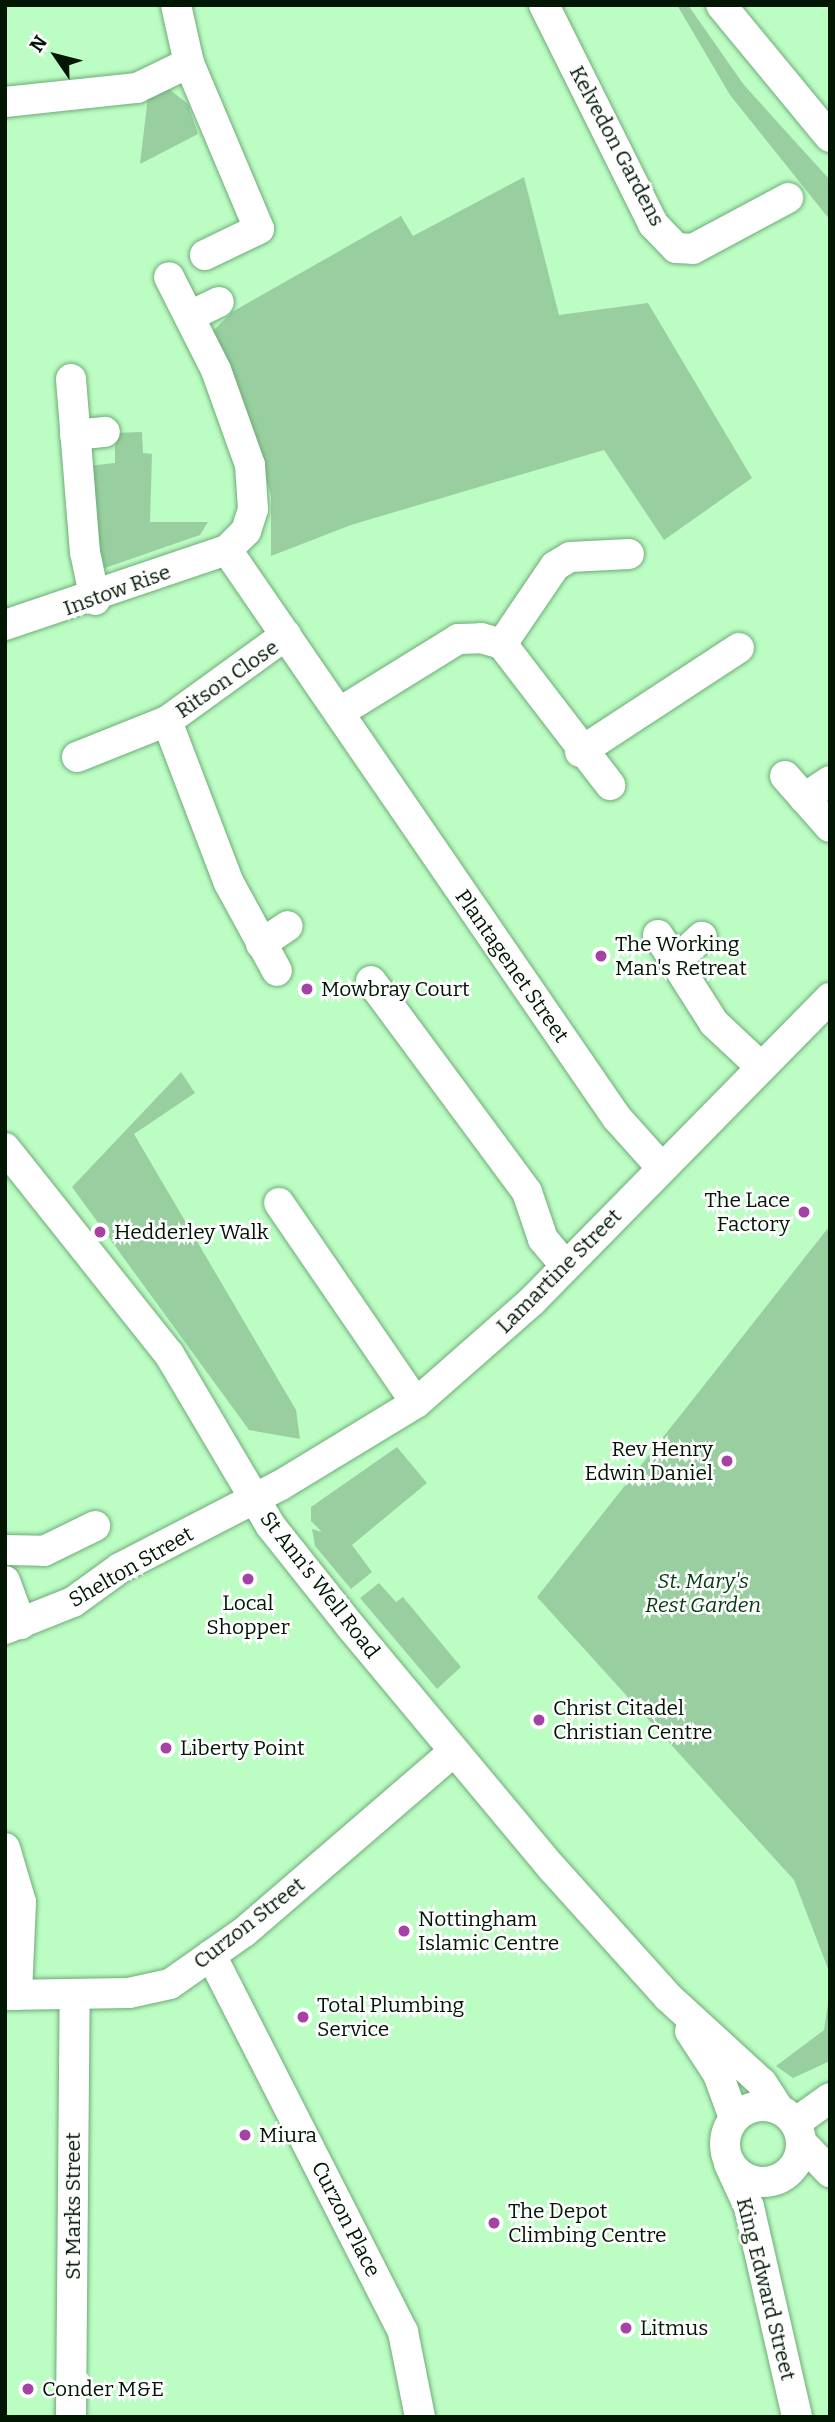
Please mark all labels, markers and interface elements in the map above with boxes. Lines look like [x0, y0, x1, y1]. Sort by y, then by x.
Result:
north arrow [21, 21, 91, 91]
text: N [25, 31, 52, 56]
street label: Kelvedon Gardens [564, 61, 670, 231]
street label: Instow Rise [60, 559, 174, 621]
street label: Ritson Close [171, 634, 283, 724]
street label: Plantagenet Street [450, 885, 574, 1047]
place label: The Working Man's Retreat [615, 931, 747, 981]
marker: The Working Man's Retreat [593, 948, 609, 964]
place label: Mowbray Court [321, 976, 470, 1002]
marker: Mowbray Court [299, 981, 315, 997]
place label: The Lace Factory [705, 1187, 790, 1237]
street label: Lamartine Street [491, 1203, 627, 1339]
marker: The Lace Factory [796, 1204, 812, 1220]
place label: Hedderley Walk [114, 1219, 269, 1245]
marker: Hedderley Walk [92, 1224, 108, 1240]
place label: Rev Henry Edwin Daniel [585, 1436, 713, 1486]
marker: Rev Henry Edwin Daniel [719, 1453, 735, 1469]
street label: St Ann's Well Road [255, 1507, 385, 1663]
street label: Shelton Street [64, 1521, 198, 1613]
park label: St. Mary's Rest Garden [645, 1568, 761, 1618]
marker: Local Shopper [240, 1571, 256, 1587]
place label: Local Shopper [206, 1590, 290, 1640]
place label: Christ Citadel Christian Centre [553, 1695, 712, 1745]
marker: Christ Citadel Christian Centre [531, 1712, 547, 1728]
place label: Liberty Point [180, 1735, 305, 1761]
marker: Liberty Point [158, 1740, 174, 1756]
street label: Curzon Street [188, 1872, 310, 1974]
place label: Nottingham Islamic Centre [418, 1906, 559, 1956]
marker: Nottingham Islamic Centre [396, 1923, 412, 1939]
place label: Total Plumbing Service [317, 1992, 464, 2042]
marker: Total Plumbing Service [295, 2009, 311, 2025]
place label: Miura [259, 2122, 317, 2148]
marker: Miura [237, 2127, 253, 2143]
street label: St Marks Street [60, 2132, 86, 2280]
street label: Curzon Place [306, 2157, 386, 2281]
street label: King Edward Street [731, 2195, 801, 2383]
place label: The Depot Climbing Centre [508, 2198, 667, 2248]
marker: The Depot Climbing Centre [486, 2215, 502, 2231]
place label: Litmus [640, 2315, 708, 2341]
marker: Litmus [618, 2320, 634, 2336]
place label: Conder M&E [42, 2376, 164, 2402]
marker: Conder M&E [20, 2381, 36, 2397]

